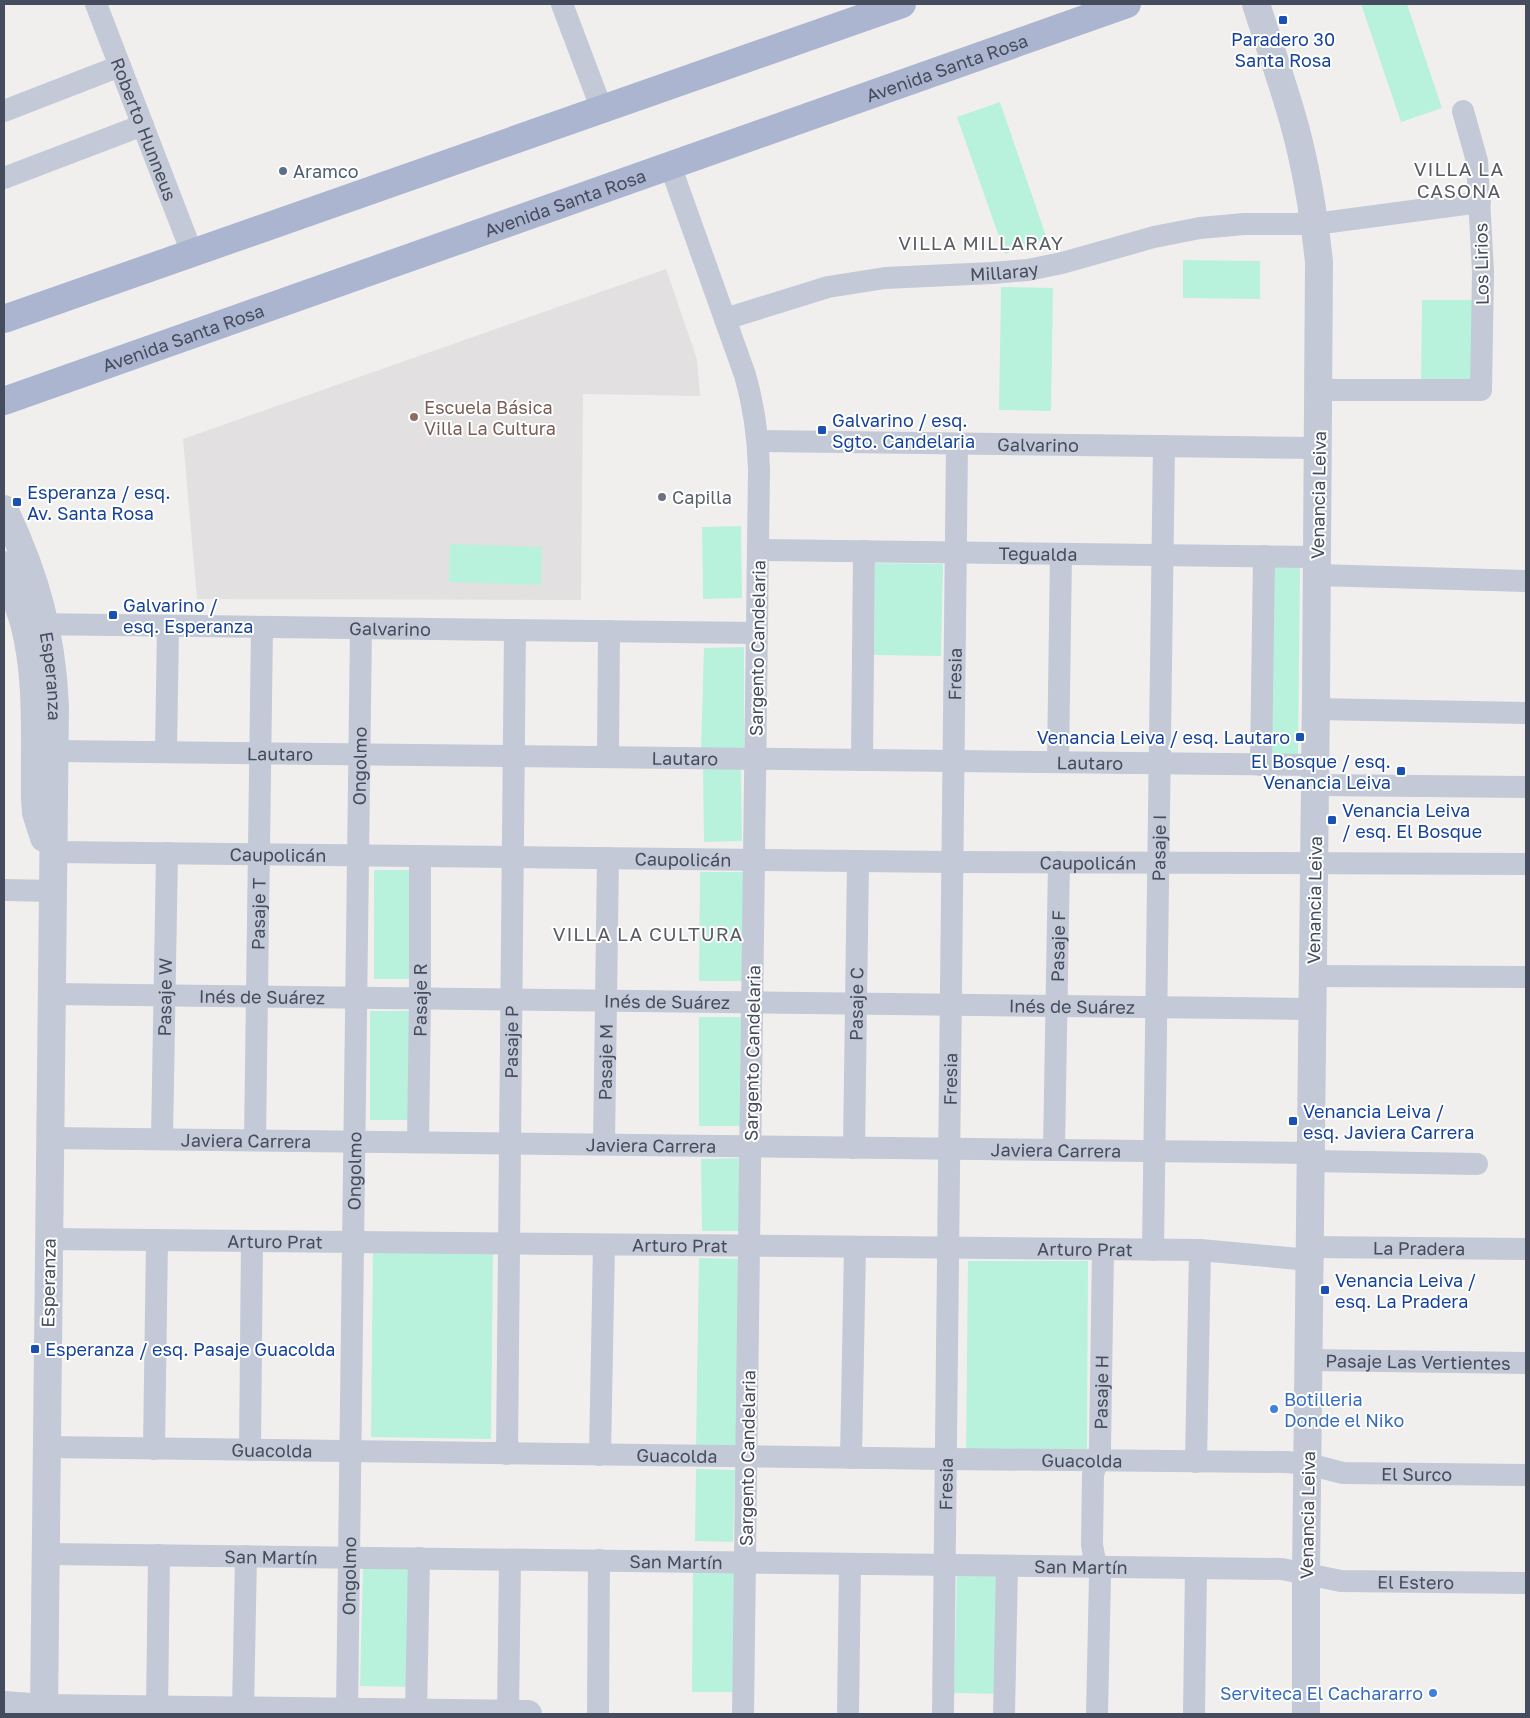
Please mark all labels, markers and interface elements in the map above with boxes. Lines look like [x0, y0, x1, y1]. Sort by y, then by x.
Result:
marker: Paradero 30 Santa Rosa [1277, 14, 1289, 26]
place label: Paradero 30 Santa Rosa [1231, 28, 1335, 71]
street label: Avenida Santa Rosa [863, 29, 1031, 106]
street label: Roberto Hunneus [107, 54, 182, 204]
district label: VILLA LA CASONA [1414, 157, 1504, 202]
place label: Aramco [293, 160, 359, 182]
street label: Avenida Santa Rosa [481, 164, 649, 241]
marker: Aramco [277, 165, 289, 177]
street label: Los Lirios [1469, 223, 1493, 305]
district label: VILLA MILLARAY [898, 231, 1064, 254]
street label: Millaray [969, 257, 1041, 285]
street label: Avenida Santa Rosa [99, 299, 267, 376]
place label: Escuela Básica Villa La Cultura [424, 396, 556, 439]
place label: Galvarino / esq. Sgto. Candelaria [832, 409, 975, 452]
marker: Escuela Básica Villa La Cultura [408, 411, 420, 423]
marker: Galvarino / esq. Sgto. Candelaria [816, 424, 828, 436]
street label: Venancia Leiva [1306, 431, 1330, 559]
street label: Galvarino [997, 433, 1079, 456]
place label: Esperanza / esq. Av. Santa Rosa [27, 481, 171, 524]
place label: Capilla [672, 486, 732, 508]
marker: Capilla [656, 491, 668, 503]
marker: Esperanza / esq. Av. Santa Rosa [11, 496, 23, 508]
street label: Tegualda [998, 542, 1078, 565]
street label: Sargento Candelaria [744, 560, 770, 736]
place label: Galvarino / esq. Esperanza [123, 594, 253, 637]
marker: Galvarino / esq. Esperanza [107, 609, 119, 621]
street label: Galvarino [349, 617, 431, 640]
street label: Esperanza [36, 630, 66, 721]
street label: Fresia [943, 648, 966, 700]
place label: Venancia Leiva / esq. Lautaro [1037, 726, 1290, 748]
street label: Ongolmo [348, 727, 371, 806]
marker: Venancia Leiva / esq. Lautaro [1294, 731, 1306, 743]
street label: Lautaro [247, 742, 313, 765]
street label: Lautaro [652, 747, 718, 769]
place label: El Bosque / esq. Venancia Leiva [1251, 750, 1391, 793]
street label: Lautaro [1057, 751, 1123, 774]
marker: El Bosque / esq. Venancia Leiva [1395, 765, 1407, 777]
place label: Venancia Leiva / esq. El Bosque [1342, 799, 1482, 842]
street label: Pasaje I [1147, 814, 1170, 882]
marker: Venancia Leiva / esq. El Bosque [1326, 814, 1338, 826]
street label: Venancia Leiva [1302, 836, 1326, 964]
street label: Caupolicán [229, 843, 327, 866]
street label: Caupolicán [634, 847, 732, 871]
street label: Caupolicán [1039, 851, 1136, 874]
street label: Pasaje T [247, 878, 270, 950]
street label: Pasaje F [1046, 910, 1069, 982]
district label: VILLA LA CULTURA [553, 922, 743, 945]
street label: Pasaje W [153, 958, 176, 1036]
street label: Pasaje R [408, 963, 431, 1037]
street label: Sargento Candelaria [739, 965, 765, 1141]
street label: Pasaje C [844, 967, 868, 1041]
street label: Inés de Suárez [199, 985, 325, 1008]
street label: Inés de Suárez [604, 990, 730, 1013]
street label: Inés de Suárez [1009, 994, 1135, 1018]
street label: Pasaje P [500, 1005, 522, 1079]
street label: Pasaje M [594, 1023, 617, 1101]
street label: Fresia [939, 1053, 961, 1105]
place label: Venancia Leiva / esq. Javiera Carrera [1303, 1100, 1474, 1143]
marker: Venancia Leiva / esq. Javiera Carrera [1287, 1115, 1299, 1127]
street label: Javiera Carrera [181, 1129, 311, 1152]
street label: Ongolmo [342, 1132, 365, 1211]
street label: Javiera Carrera [586, 1133, 716, 1157]
street label: Javiera Carrera [991, 1138, 1121, 1162]
street label: Arturo Prat [227, 1230, 323, 1253]
street label: Arturo Prat [632, 1234, 728, 1256]
street label: Arturo Prat [1037, 1237, 1133, 1260]
street label: La Pradera [1373, 1237, 1465, 1259]
street label: Esperanza [36, 1238, 60, 1328]
place label: Venancia Leiva / esq. La Pradera [1335, 1269, 1476, 1312]
marker: Venancia Leiva / esq. La Pradera [1319, 1284, 1331, 1296]
place label: Esperanza / esq. Pasaje Guacolda [45, 1338, 335, 1360]
marker: Esperanza / esq. Pasaje Guacolda [29, 1343, 41, 1355]
street label: Pasaje Las Vertientes [1325, 1349, 1511, 1374]
street label: Pasaje H [1089, 1355, 1112, 1430]
street label: Sargento Candelaria [734, 1370, 760, 1546]
place label: Botilleria Donde el Niko [1284, 1388, 1404, 1431]
marker: Botilleria Donde el Niko [1268, 1403, 1280, 1415]
street label: Guacolda [231, 1438, 313, 1462]
street label: Guacolda [636, 1444, 718, 1467]
street label: Guacolda [1041, 1449, 1123, 1472]
street label: Venancia Leiva [1295, 1451, 1319, 1579]
street label: Fresia [934, 1458, 957, 1510]
street label: El Surco [1381, 1462, 1452, 1485]
street label: Ongolmo [337, 1536, 360, 1616]
street label: San Martín [224, 1545, 318, 1568]
street label: San Martín [629, 1550, 723, 1573]
street label: San Martín [1034, 1555, 1128, 1578]
street label: El Estero [1377, 1570, 1454, 1593]
place label: Serviteca El Cachararro [1220, 1682, 1423, 1704]
marker: Serviteca El Cachararro [1427, 1687, 1439, 1699]

